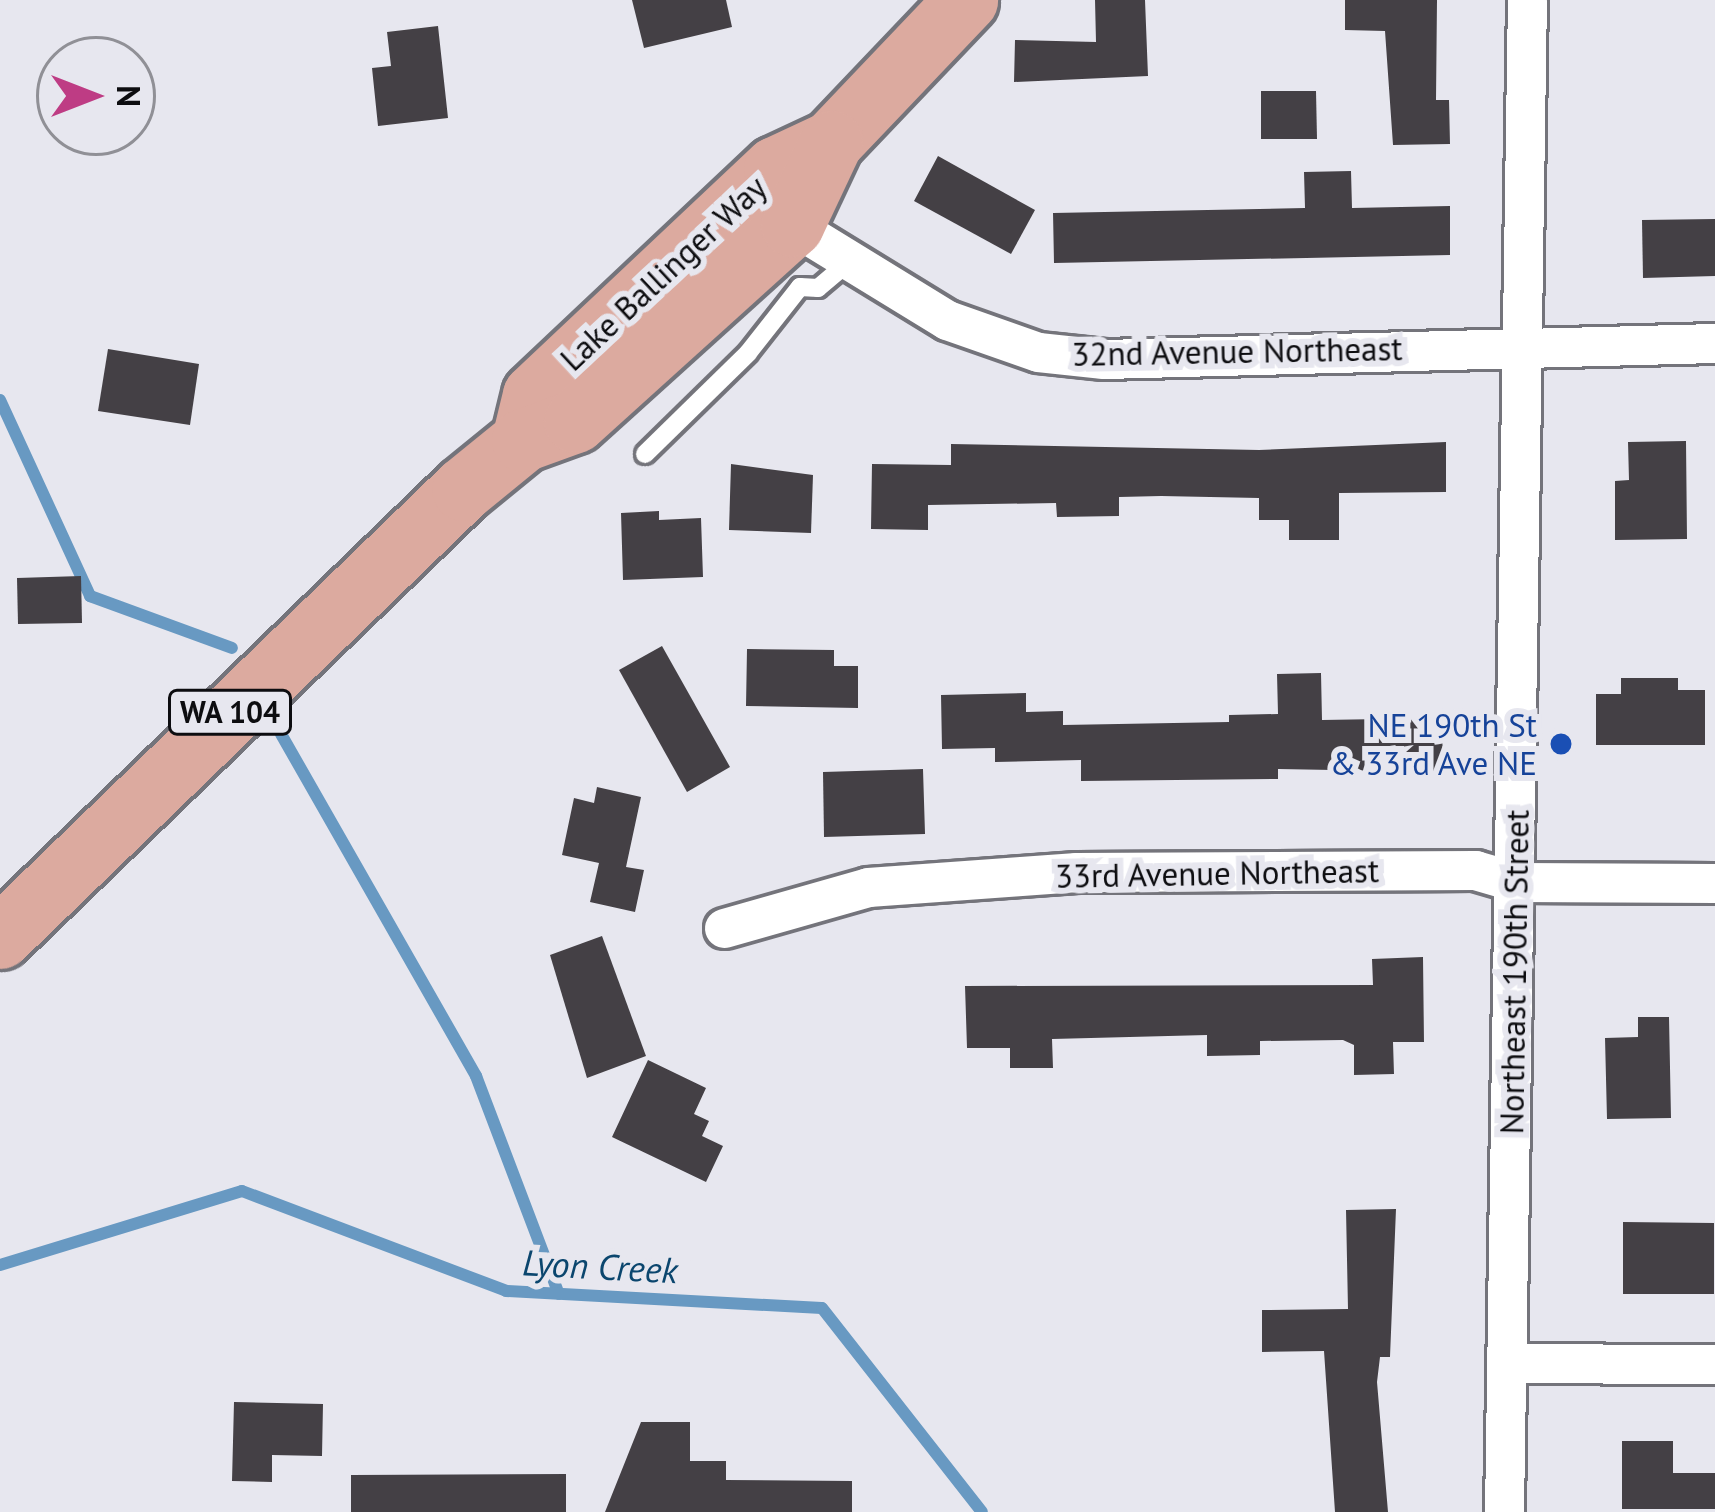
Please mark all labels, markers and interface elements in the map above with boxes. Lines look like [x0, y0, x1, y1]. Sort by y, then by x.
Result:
north arrow [36, 36, 156, 156]
text: N [108, 85, 151, 107]
street label: Lake Ballinger Way [552, 167, 774, 379]
street label: 32nd Avenue Northeast [1071, 328, 1403, 374]
road number: WA 104 [167, 688, 293, 736]
place label: NE 190th St & 33rd Ave NE [1328, 705, 1537, 783]
marker: NE 190th St & 33rd Ave NE [1548, 731, 1574, 757]
street label: Northeast 190th Street [1491, 809, 1537, 1135]
street label: 33rd Avenue Northeast [1054, 850, 1380, 896]
water label: Lyon Creek [521, 1240, 679, 1292]

